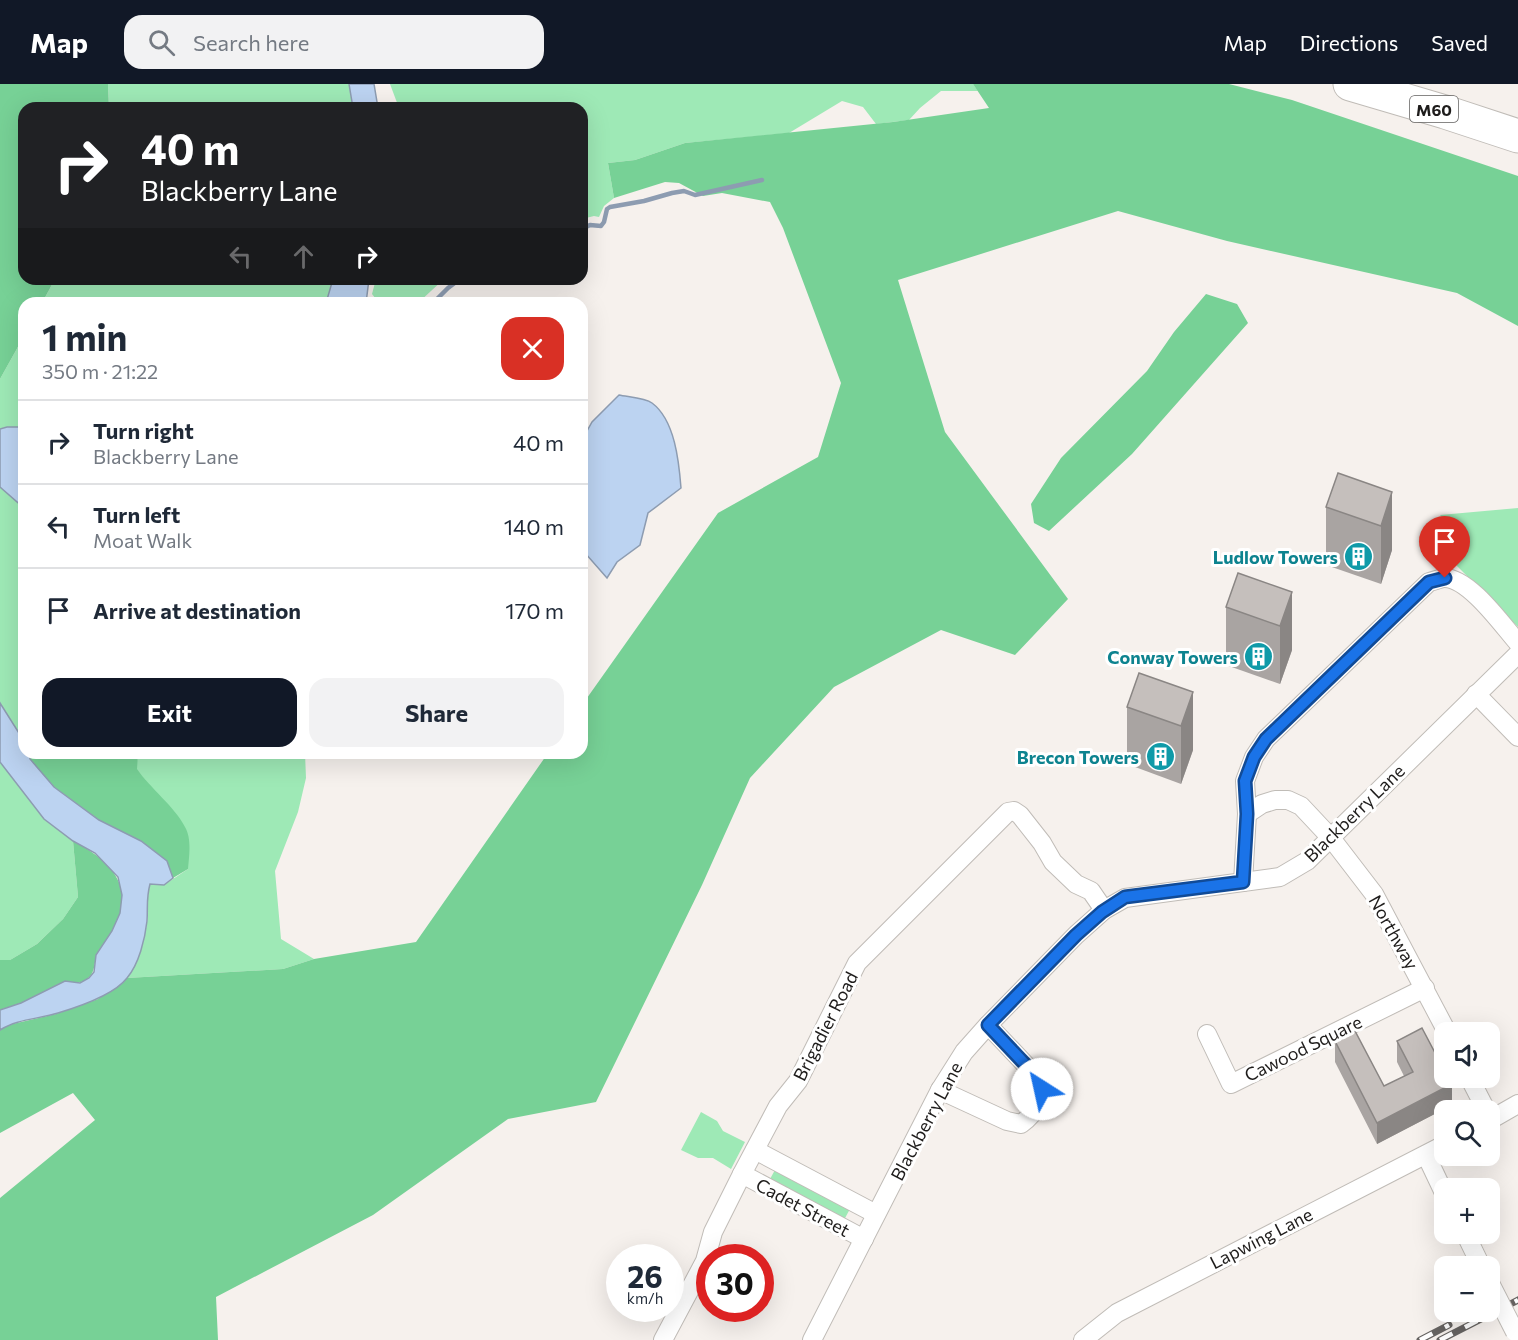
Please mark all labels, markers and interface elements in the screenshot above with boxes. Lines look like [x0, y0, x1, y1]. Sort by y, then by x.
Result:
search box [124, 15, 544, 69]
text: Map [30, 25, 88, 59]
icon: search [145, 26, 178, 59]
text: Search here [193, 29, 309, 56]
text: Map [1224, 30, 1267, 55]
text: Directions [1300, 30, 1398, 55]
text: Saved [1431, 30, 1488, 55]
road number: M60 [1410, 96, 1458, 122]
text: 40 m [141, 122, 239, 174]
icon: right [42, 126, 120, 204]
text: Blackberry Lane [141, 174, 338, 207]
icon: left [224, 240, 257, 273]
icon: ahead [287, 240, 320, 273]
icon: right [350, 240, 383, 273]
text: 1 min [42, 314, 127, 358]
button: close [501, 317, 564, 380]
text: 350 m · 21:22 [42, 359, 158, 383]
text: Turn right [93, 417, 194, 444]
icon: right [42, 426, 75, 459]
text: 40 m [513, 429, 564, 456]
text: Blackberry Lane [93, 444, 239, 468]
text: Turn left [93, 501, 180, 528]
icon: left [42, 510, 75, 543]
text: 140 m [504, 513, 564, 540]
pin [1419, 516, 1470, 578]
icon: arrive [1428, 525, 1461, 558]
text: Moat Walk [93, 528, 192, 552]
building icon: Ludlow Towers [1343, 541, 1375, 573]
place label: Ludlow Towers [1213, 546, 1338, 568]
icon: arrive [42, 594, 75, 627]
text: Arrive at destination [93, 597, 301, 624]
text: 170 m [505, 597, 564, 624]
building icon: Conway Towers [1243, 641, 1275, 673]
place label: Conway Towers [1107, 646, 1238, 668]
button: Exit [42, 678, 297, 747]
button: Share [309, 678, 564, 747]
building icon: Brecon Towers [1144, 741, 1176, 773]
place label: Brecon Towers [1017, 746, 1139, 768]
street label: Blackberry Lane [1299, 760, 1409, 866]
street label: Northway [1365, 891, 1423, 973]
street label: Brigadier Road [788, 968, 862, 1084]
street label: Cawood Square [1241, 1010, 1365, 1086]
map controls [1434, 1022, 1500, 1322]
button: sound [1434, 1022, 1500, 1088]
position arrow [1010, 1057, 1074, 1121]
street label: Blackberry Lane [886, 1058, 966, 1184]
button: search [1434, 1100, 1500, 1166]
street label: Cadet Street [752, 1173, 854, 1241]
button: + [1434, 1178, 1500, 1244]
street label: Lapwing Lane [1206, 1203, 1316, 1273]
speed limit sign: 30 [696, 1244, 774, 1322]
button: − [1434, 1256, 1500, 1322]
text: 26 [627, 1257, 663, 1294]
text: km/h [627, 1289, 663, 1307]

